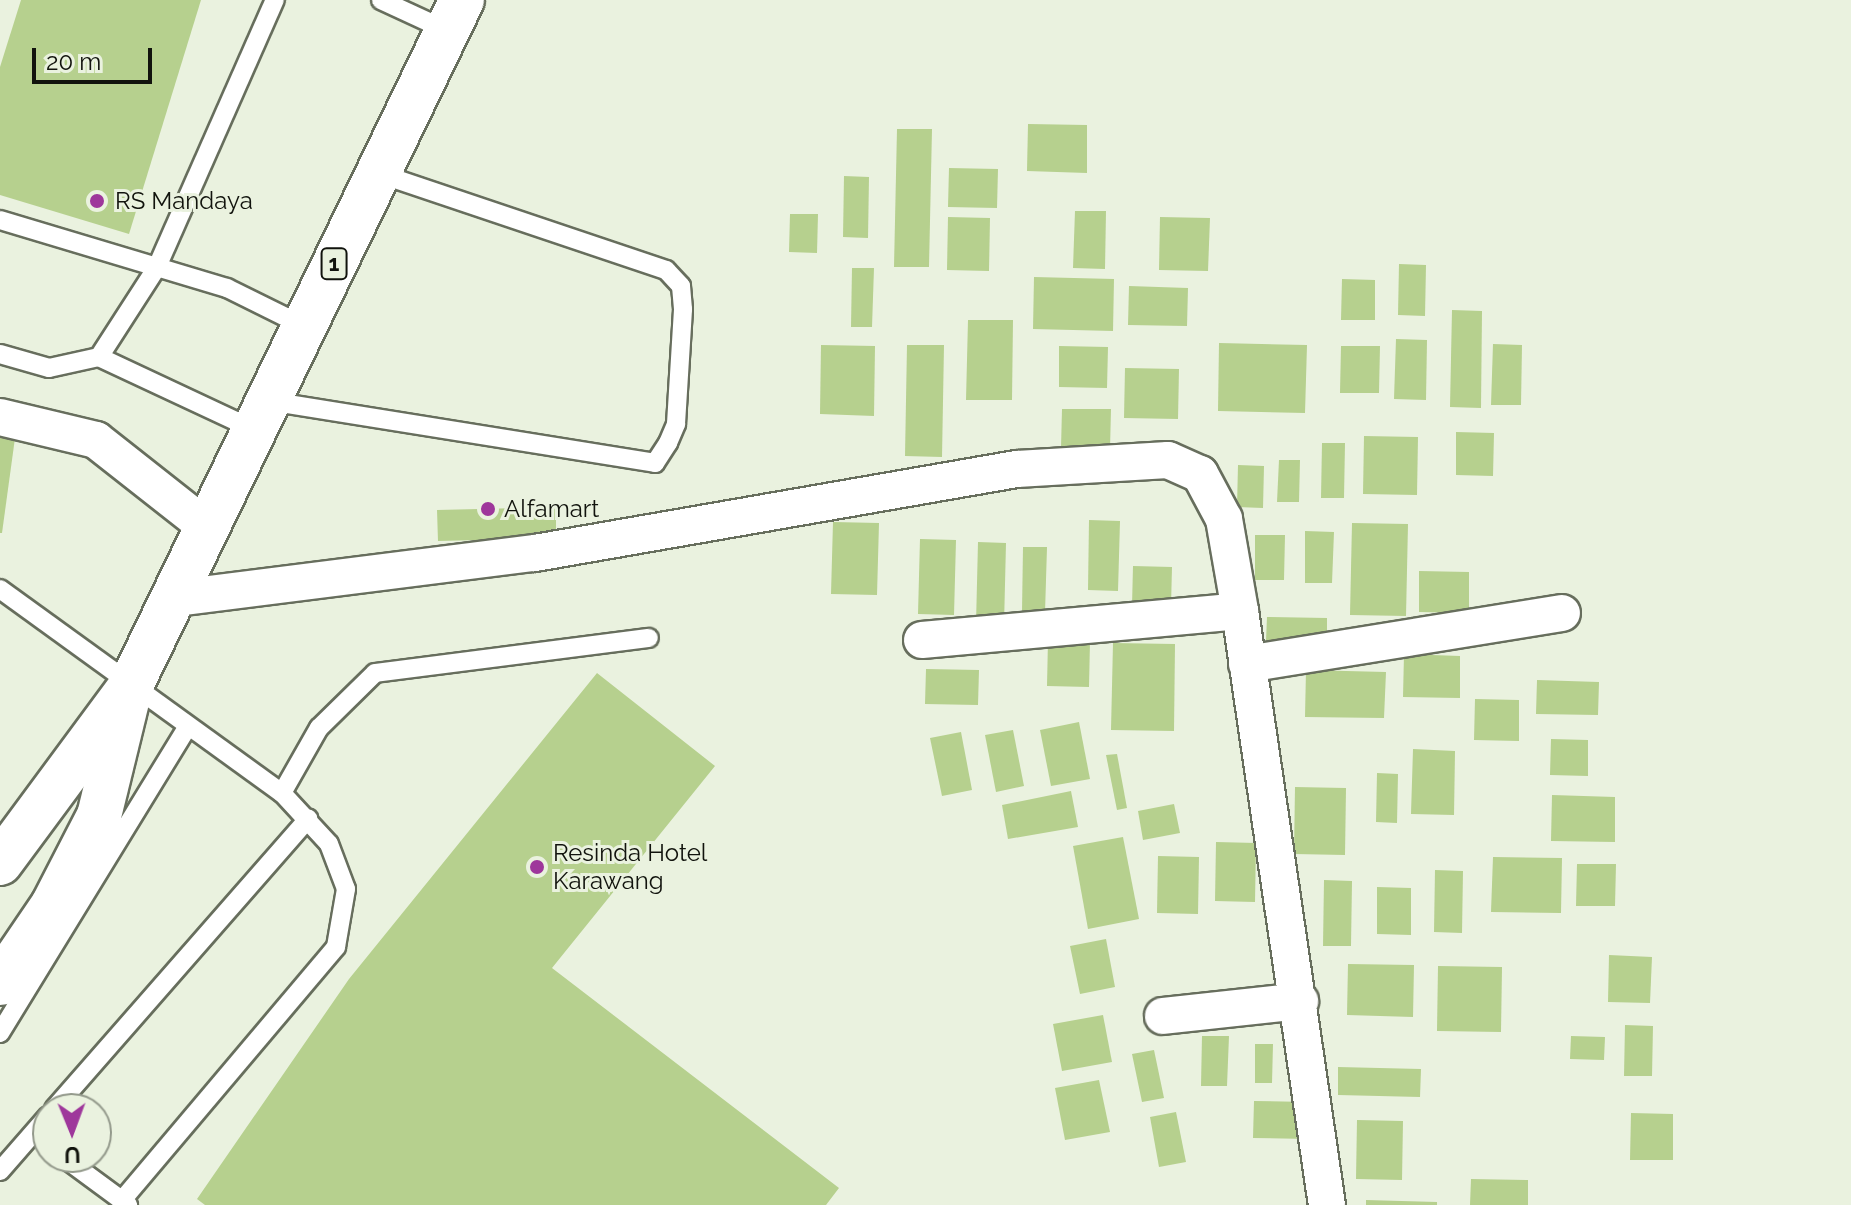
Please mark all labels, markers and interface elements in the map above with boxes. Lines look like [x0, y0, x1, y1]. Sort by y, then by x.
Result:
scale bar [36, 32, 156, 82]
text: 20 m [46, 47, 101, 76]
place label: RS Mandaya [115, 187, 253, 215]
marker: RS Mandaya [86, 190, 108, 212]
road number: 1 [320, 246, 348, 282]
place label: Alfamart [504, 495, 599, 523]
marker: Alfamart [479, 500, 497, 518]
place label: Resinda Hotel Karawang [553, 839, 707, 895]
marker: Resinda Hotel Karawang [528, 858, 546, 876]
north arrow [32, 1093, 112, 1173]
text: U [64, 1142, 81, 1168]

